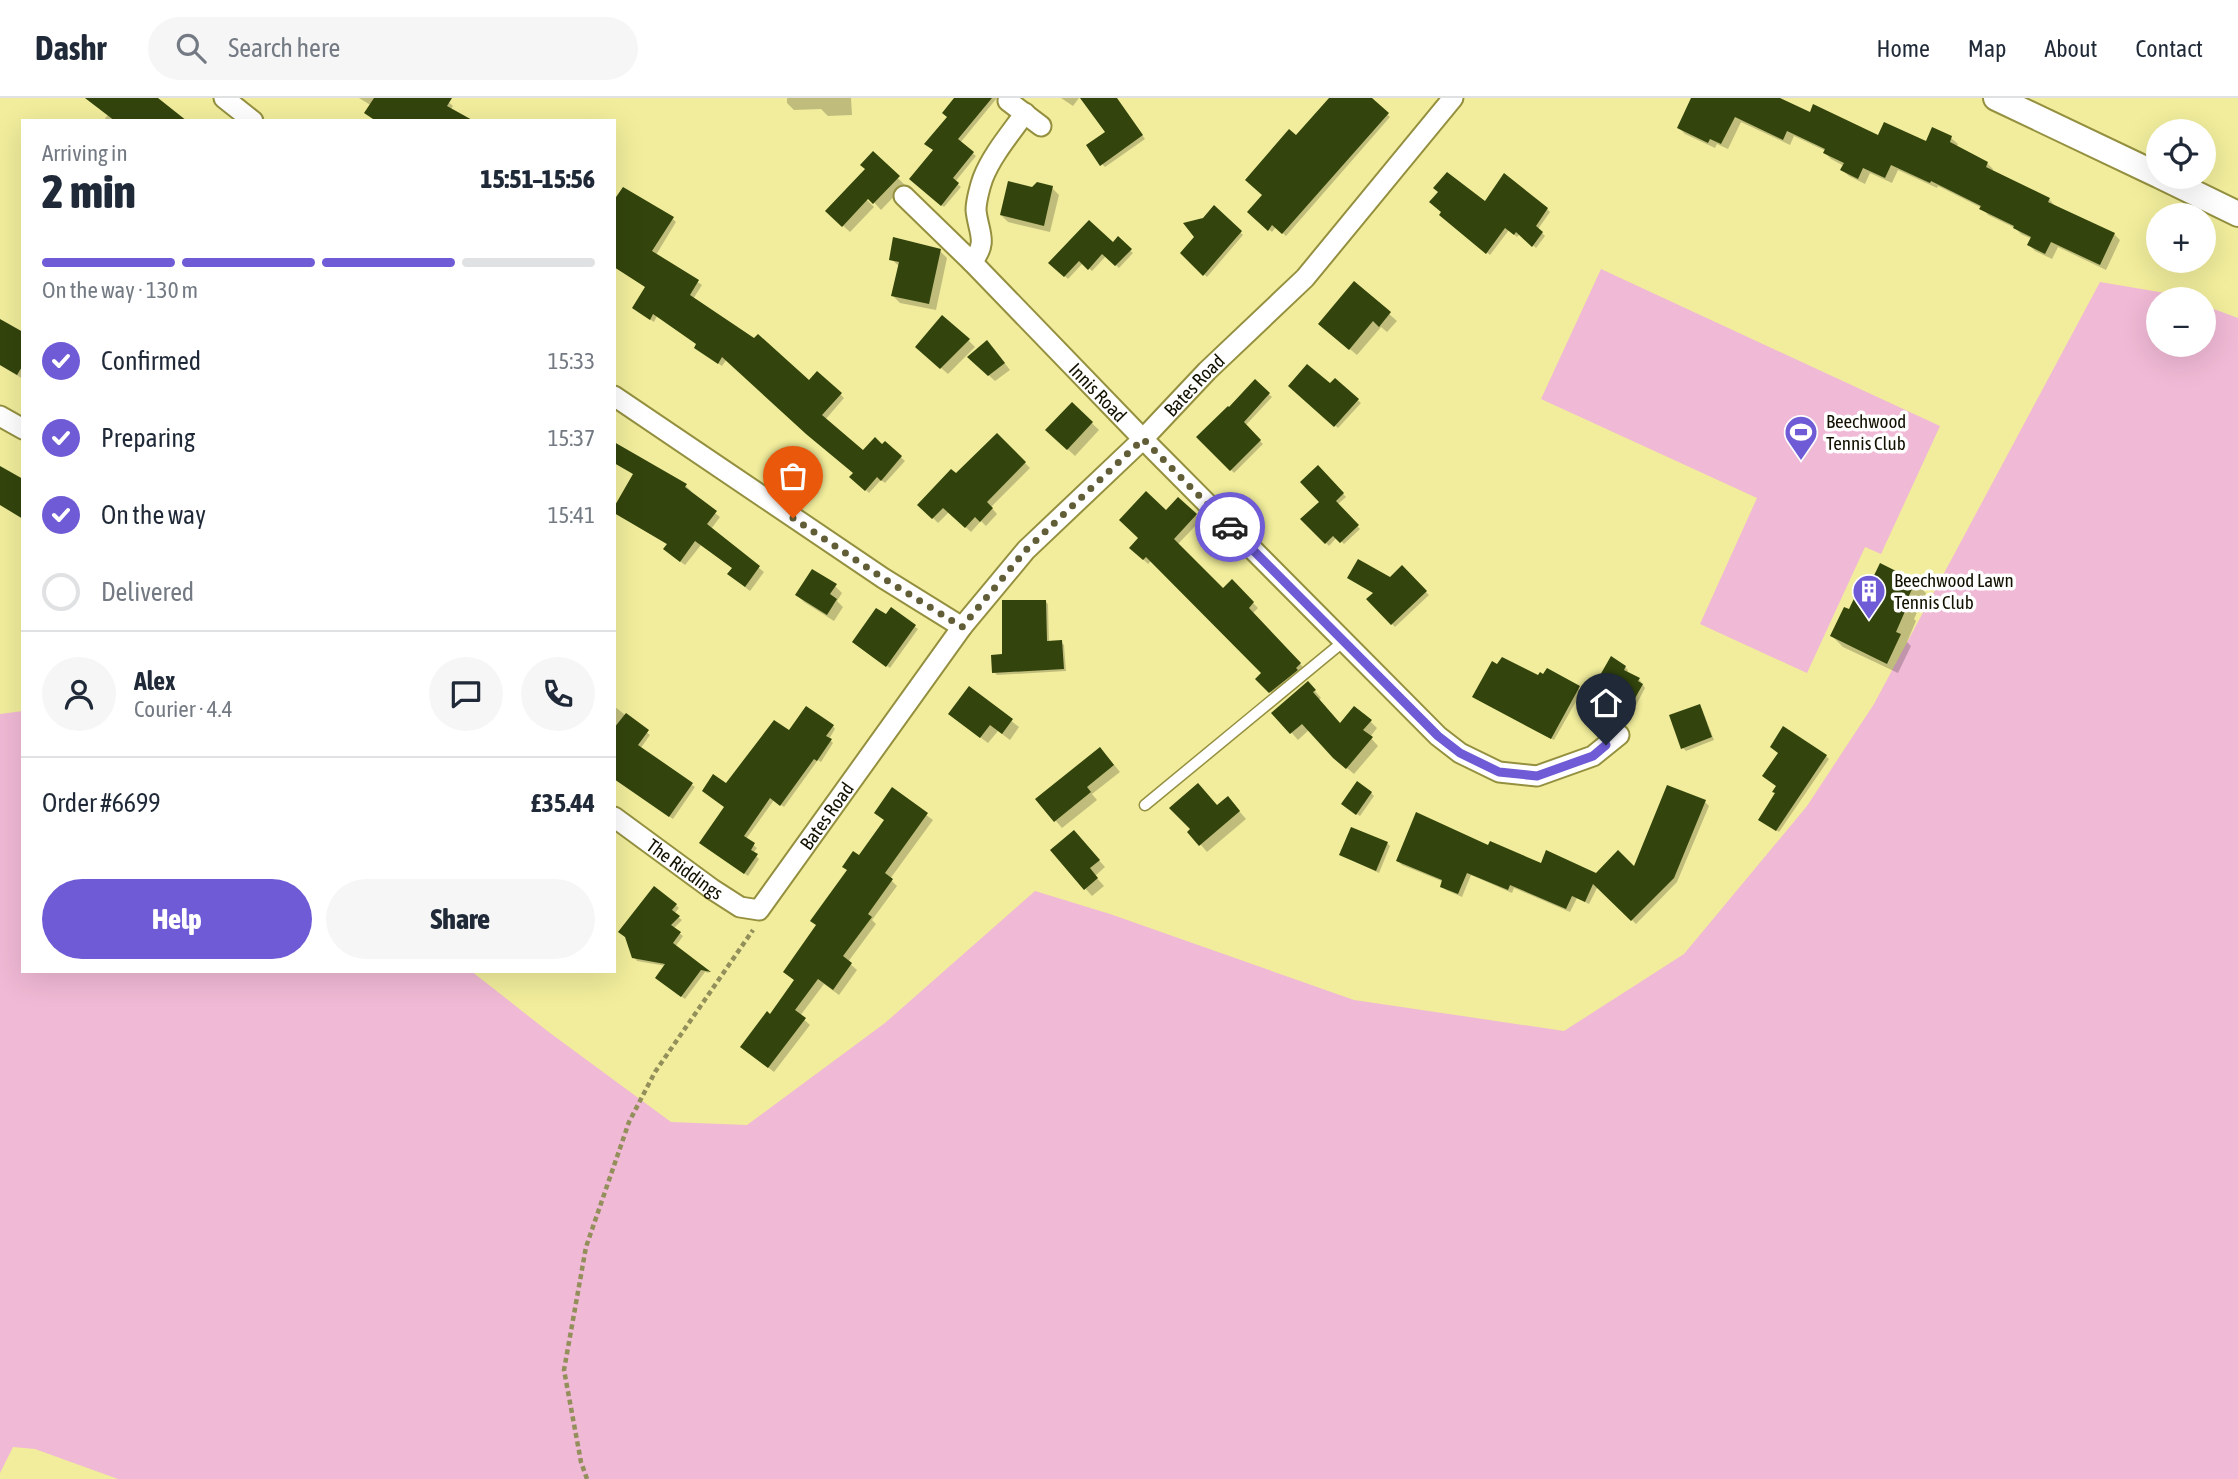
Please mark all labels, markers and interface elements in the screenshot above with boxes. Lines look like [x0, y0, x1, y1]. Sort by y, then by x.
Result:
search box [148, 17, 638, 80]
text: Dashr [35, 29, 106, 67]
icon: search [172, 29, 210, 67]
text: Search here [228, 33, 340, 63]
text: Home [1876, 35, 1930, 62]
text: Map [1968, 35, 2006, 62]
text: About [2044, 35, 2097, 62]
text: Contact [2135, 35, 2203, 62]
map controls [2146, 119, 2216, 357]
button: locate [2146, 119, 2216, 189]
text: Arriving in [42, 140, 128, 166]
text: 15:51–15:56 [480, 164, 595, 194]
text: 2 min [42, 165, 136, 218]
button: + [2146, 203, 2216, 273]
text: On the way · 130 m [42, 277, 198, 303]
button: − [2146, 287, 2216, 357]
icon: check [42, 342, 80, 380]
text: Confirmed [101, 346, 201, 376]
text: 15:33 [548, 348, 595, 374]
street label: Bates Road [1159, 350, 1229, 421]
street label: Innis Road [1065, 358, 1131, 426]
place label: Beechwood Tennis Club [1826, 410, 1906, 454]
sports icon: Beechwood Tennis Club [1782, 413, 1820, 462]
icon: check [42, 419, 80, 457]
text: Preparing [101, 423, 195, 453]
text: 15:37 [548, 425, 595, 451]
pin [763, 446, 823, 518]
icon: bag [774, 457, 812, 495]
courier [1195, 492, 1265, 562]
icon: check [42, 496, 80, 534]
text: On the way [101, 500, 206, 530]
text: 15:41 [548, 502, 595, 528]
icon: car [1211, 508, 1249, 546]
place label: Beechwood Lawn Tennis Club [1894, 569, 2014, 613]
building icon: Beechwood Lawn Tennis Club [1850, 572, 1888, 621]
text: Delivered [101, 577, 194, 607]
button: person [42, 657, 116, 731]
button: chat [429, 657, 503, 731]
button: phone [521, 657, 595, 731]
text: Alex [134, 666, 175, 696]
pin [1576, 673, 1636, 745]
icon: home [1587, 684, 1625, 722]
text: Courier · 4.4 [134, 696, 233, 722]
street label: Bates Road [795, 778, 858, 854]
text: Order #6699 [42, 788, 161, 818]
text: £35.44 [531, 788, 595, 818]
street label: The Riddings [643, 834, 727, 904]
button: Help [42, 879, 312, 959]
button: Share [326, 879, 595, 959]

